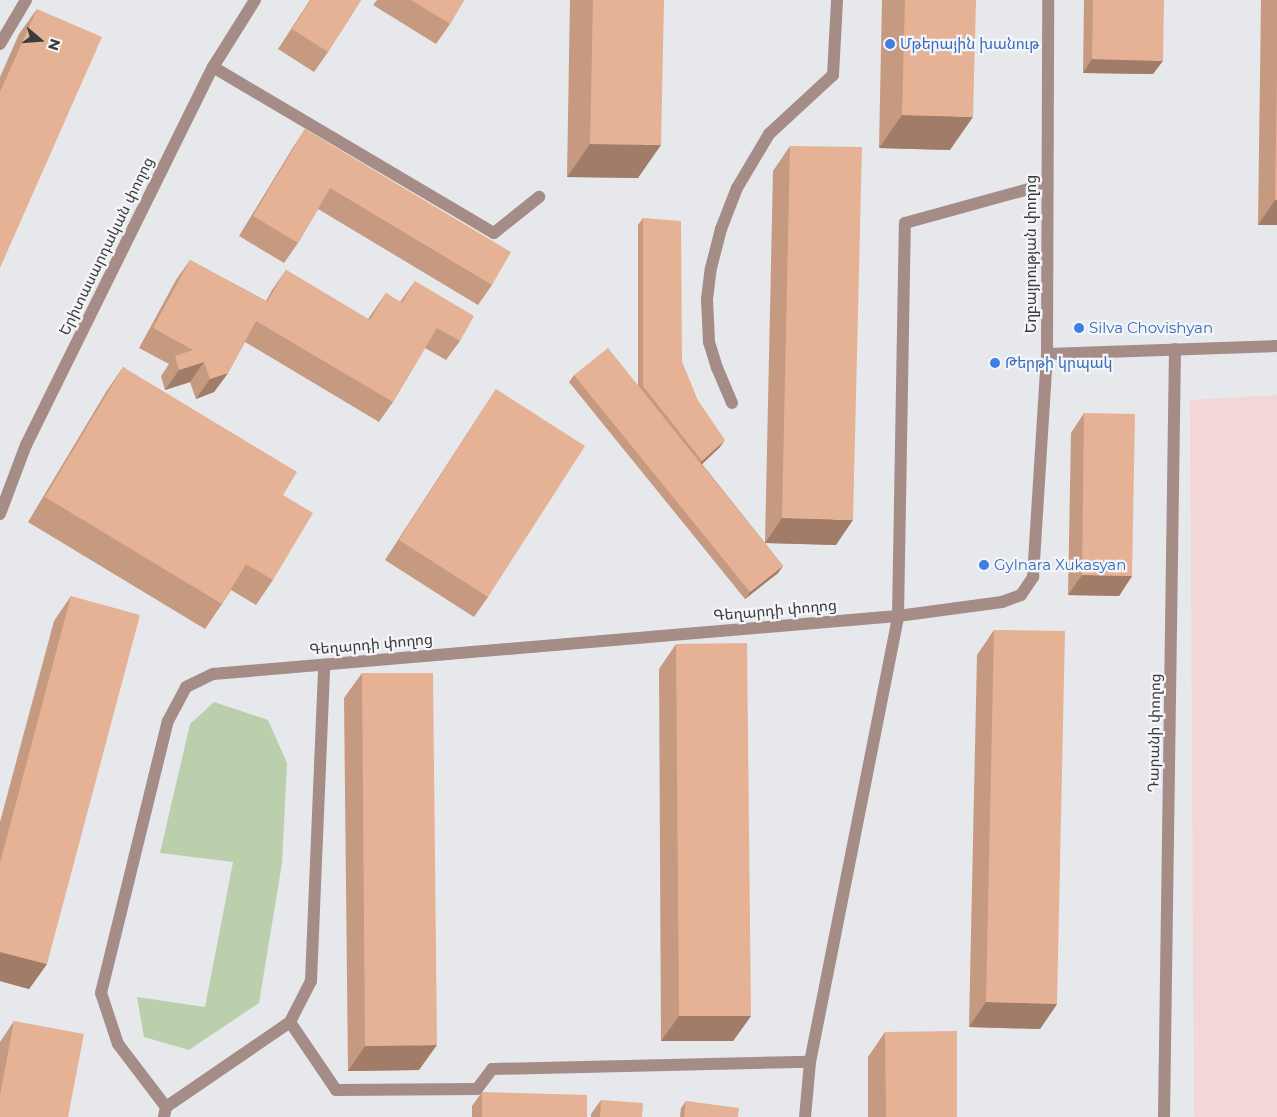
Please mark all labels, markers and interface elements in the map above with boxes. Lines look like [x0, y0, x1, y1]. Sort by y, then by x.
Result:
north arrow [15, 15, 65, 65]
place label: Մթերային խանութ [900, 35, 1039, 53]
text: N [44, 36, 65, 53]
marker: Մթերային խանութ [884, 38, 896, 50]
street label: Երիտասարդական փողոց [55, 154, 157, 338]
street label: Եղբայրության փողոց [1022, 175, 1040, 333]
place label: Silva Chovishyan [1089, 319, 1213, 337]
marker: Silva Chovishyan [1073, 322, 1085, 334]
place label: Թերթի կրպակ [1005, 354, 1112, 372]
marker: Թերթի կրպակ [989, 357, 1001, 369]
place label: Gylnara Xukasyan [994, 556, 1126, 574]
marker: Gylnara Xukasyan [978, 559, 990, 571]
street label: Գեղարդի փողոց [712, 596, 838, 624]
street label: Գեղարդի փողոց [308, 630, 434, 658]
street label: Դարանի փողոց [1144, 673, 1164, 793]

